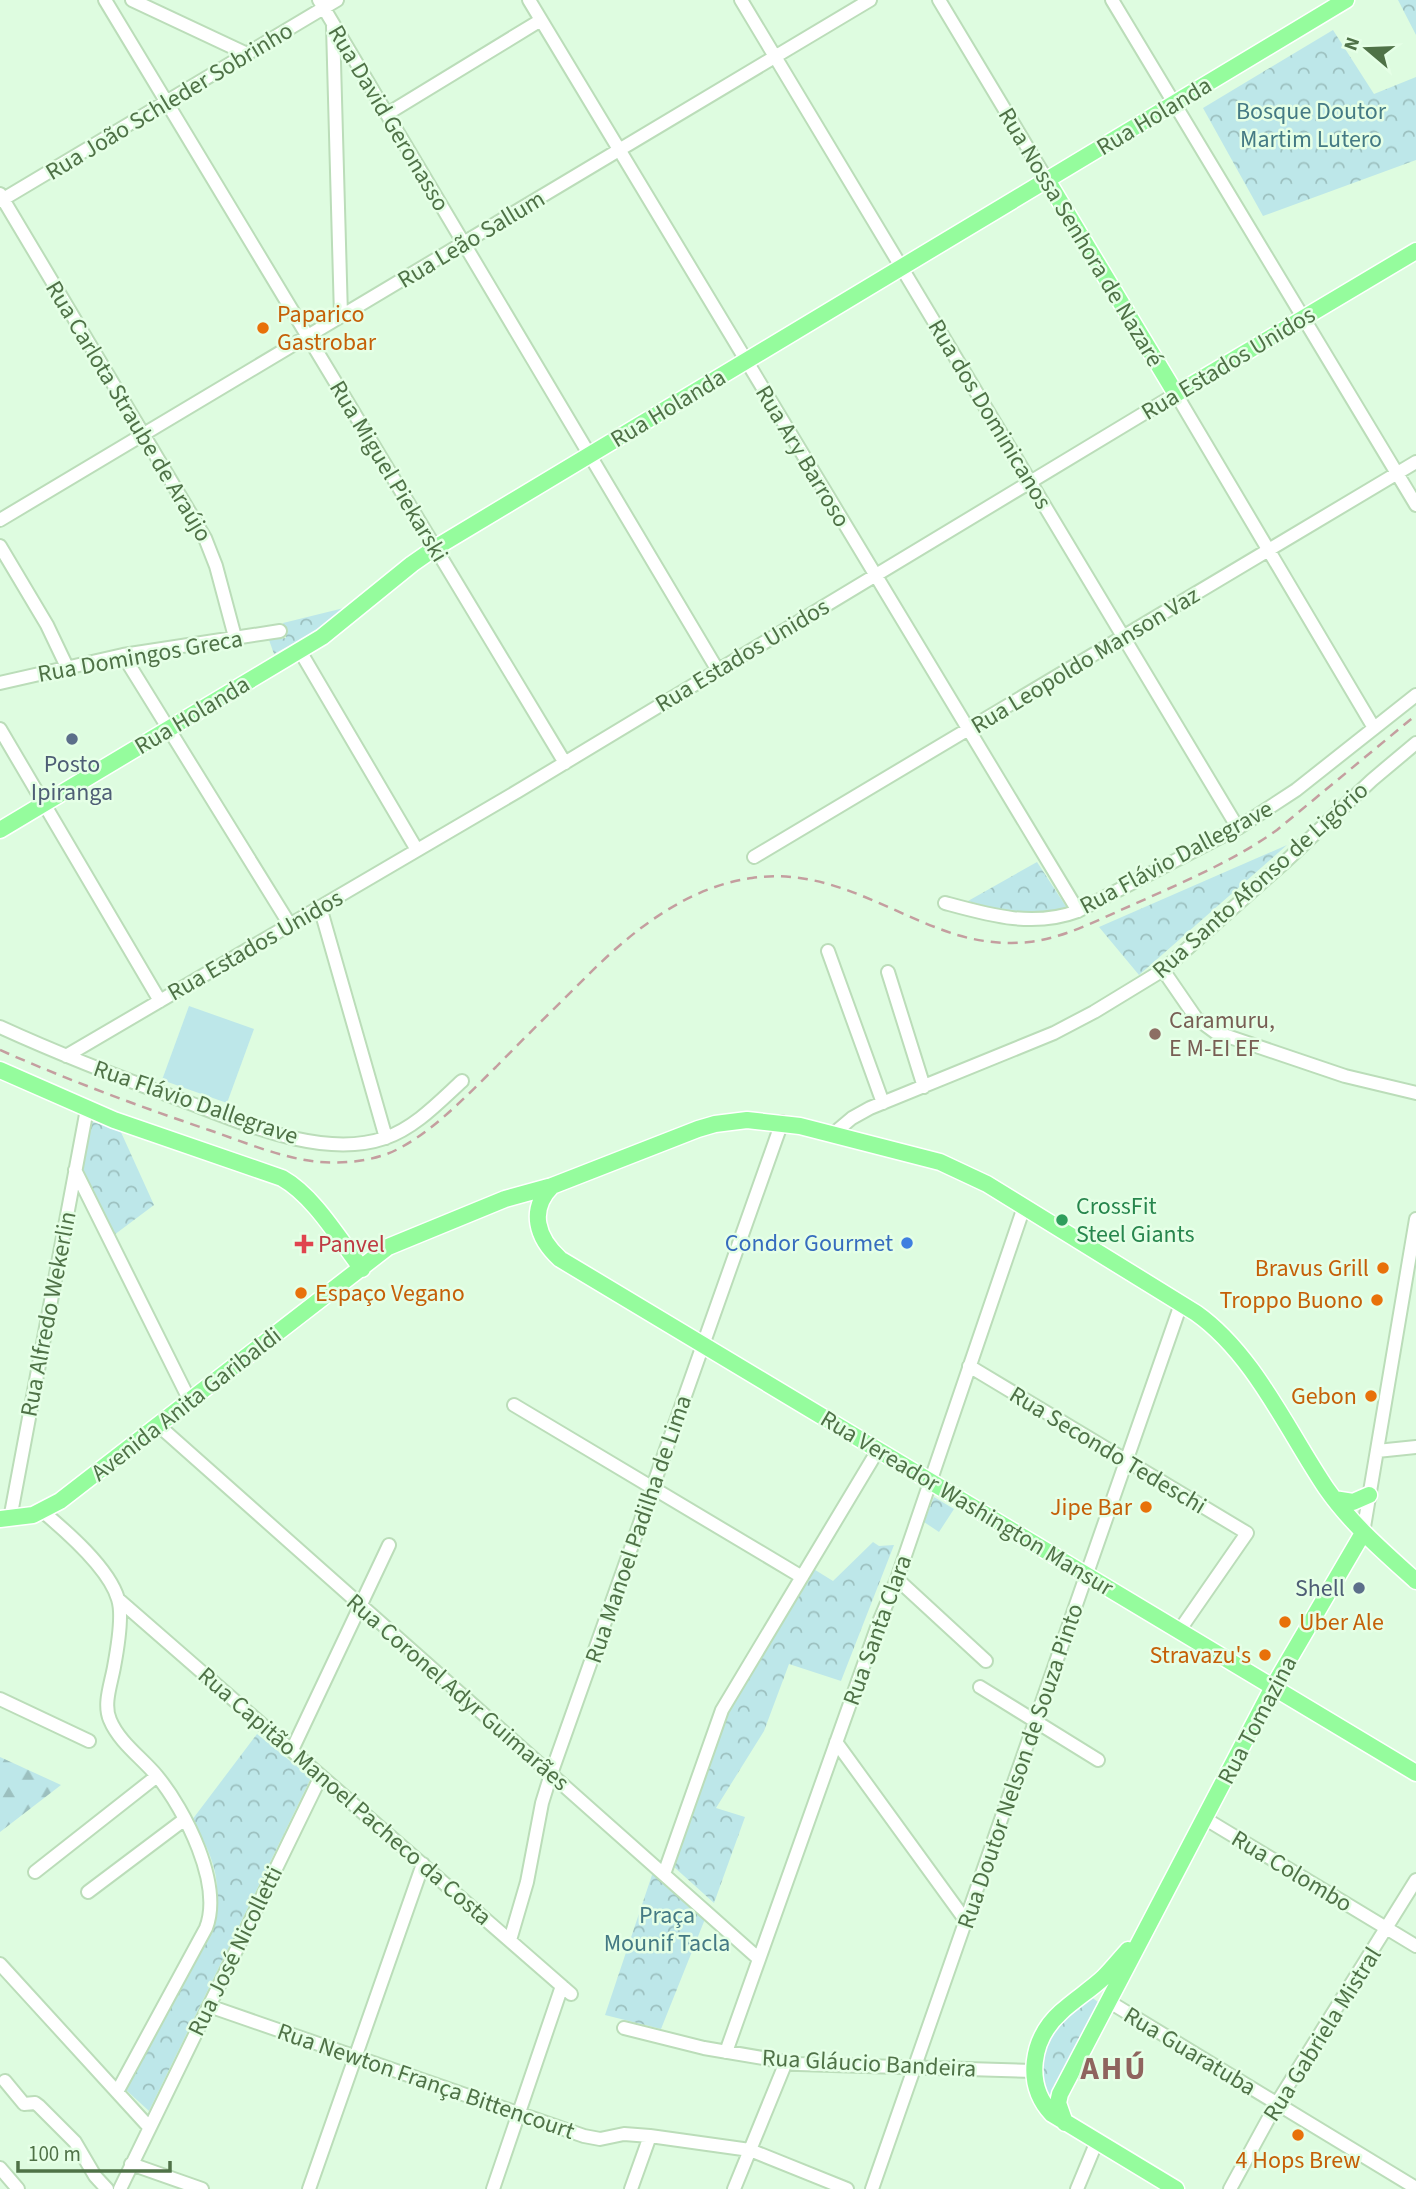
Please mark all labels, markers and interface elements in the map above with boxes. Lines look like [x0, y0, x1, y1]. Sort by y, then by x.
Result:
street label: Rua João Schleder Sobrinho [39, 13, 300, 189]
north arrow [1332, 14, 1402, 84]
street label: Rua David Geronasso [319, 18, 458, 218]
text: N [1338, 34, 1367, 54]
street label: Rua Holanda [1090, 68, 1219, 165]
park label: Bosque Doutor Martim Lutero [1236, 94, 1387, 157]
street label: Rua Nossa Senhora de Nazaré [989, 101, 1172, 374]
street label: Rua Leão Sallum [391, 182, 552, 297]
street label: Rua Carlota Straube de Araújo [37, 274, 221, 548]
place label: Paparico Gastrobar [277, 297, 377, 360]
street label: Rua Estados Unidos [1135, 298, 1322, 429]
street label: Rua dos Dominicanos [919, 313, 1060, 516]
marker: Paparico Gastrobar [255, 320, 271, 336]
street label: Rua Holanda [604, 360, 733, 457]
street label: Rua Miguel Piekarski [320, 374, 457, 569]
street label: Rua Ary Barroso [746, 379, 859, 534]
street label: Rua Leopoldo Manson Vaz [964, 578, 1206, 743]
street label: Rua Estados Unidos [649, 590, 836, 721]
street label: Rua Domingos Greca [35, 621, 245, 692]
street label: Rua Holanda [128, 667, 257, 764]
marker: Posto Ipiranga [64, 731, 80, 747]
place label: Posto Ipiranga [31, 747, 113, 810]
street label: Rua Santo Afonso de Ligório [1144, 774, 1376, 987]
street label: Rua Flávio Dallegrave [1073, 792, 1279, 923]
street label: Rua Estados Unidos [161, 881, 350, 1010]
place label: Caramuru, E M-EI EF [1169, 1003, 1275, 1066]
marker: Caramuru, E M-EI EF [1147, 1026, 1163, 1042]
street label: Rua Flávio Dallegrave [89, 1051, 303, 1154]
place label: CrossFit Steel Giants [1076, 1189, 1195, 1252]
street label: Rua Alfredo Wekerlin [11, 1208, 86, 1420]
marker: CrossFit Steel Giants [1054, 1212, 1070, 1228]
place label: Condor Gourmet [725, 1226, 893, 1261]
place label: Panvel [318, 1227, 385, 1262]
marker: Condor Gourmet [899, 1235, 915, 1251]
marker: Panvel [296, 1236, 312, 1252]
place label: Bravus Grill [1255, 1251, 1369, 1286]
marker: Bravus Grill [1375, 1260, 1391, 1276]
place label: Espaço Vegano [315, 1276, 465, 1311]
place label: Troppo Buono [1219, 1283, 1363, 1318]
marker: Espaço Vegano [293, 1285, 309, 1301]
marker: Troppo Buono [1369, 1292, 1385, 1308]
street label: Avenida Anita Garibaldi [84, 1319, 289, 1490]
street label: Rua Secondo Tedeschi [1003, 1378, 1213, 1523]
place label: Gebon [1291, 1379, 1357, 1414]
marker: Gebon [1363, 1388, 1379, 1404]
street label: Rua Manoel Padilha de Lima [576, 1390, 701, 1668]
street label: Rua Vereador Washington Mansur [814, 1402, 1120, 1605]
place label: Jipe Bar [1050, 1490, 1133, 1525]
marker: Jipe Bar [1138, 1499, 1154, 1515]
street label: Rua Santa Clara [834, 1550, 921, 1710]
place label: Shell [1295, 1571, 1345, 1606]
marker: Shell [1351, 1580, 1367, 1596]
street label: Rua Coronel Adyr Guimarães [338, 1585, 577, 1799]
street label: Rua Doutor Nelson de Souza Pinto [948, 1599, 1093, 1933]
place label: Uber Ale [1299, 1605, 1384, 1640]
marker: Uber Ale [1277, 1614, 1293, 1630]
place label: Stravazu's [1149, 1638, 1251, 1673]
marker: Stravazu's [1257, 1647, 1273, 1663]
street label: Rua Tomazina [1209, 1650, 1306, 1791]
street label: Rua Capitão Manoel Pacheco da Costa [190, 1659, 499, 1934]
street label: Rua Colombo [1225, 1822, 1359, 1921]
street label: Rua José Nicolletti [179, 1860, 292, 2042]
park label: Praça Mounif Tacla [604, 1898, 730, 1961]
street label: Rua Gabriela Mistral [1255, 1940, 1390, 2128]
street label: Rua Guaratuba [1117, 1998, 1263, 2105]
street label: Rua Newton França Bittencourt [272, 2014, 579, 2149]
street label: Rua Gláucio Bandeira [761, 2040, 977, 2087]
district label: AHÚ [1079, 2046, 1148, 2092]
marker: 4 Hops Brew [1290, 2127, 1306, 2143]
scale bar [18, 2130, 170, 2174]
text: 100 m [28, 2139, 81, 2169]
place label: 4 Hops Brew [1236, 2143, 1361, 2178]

